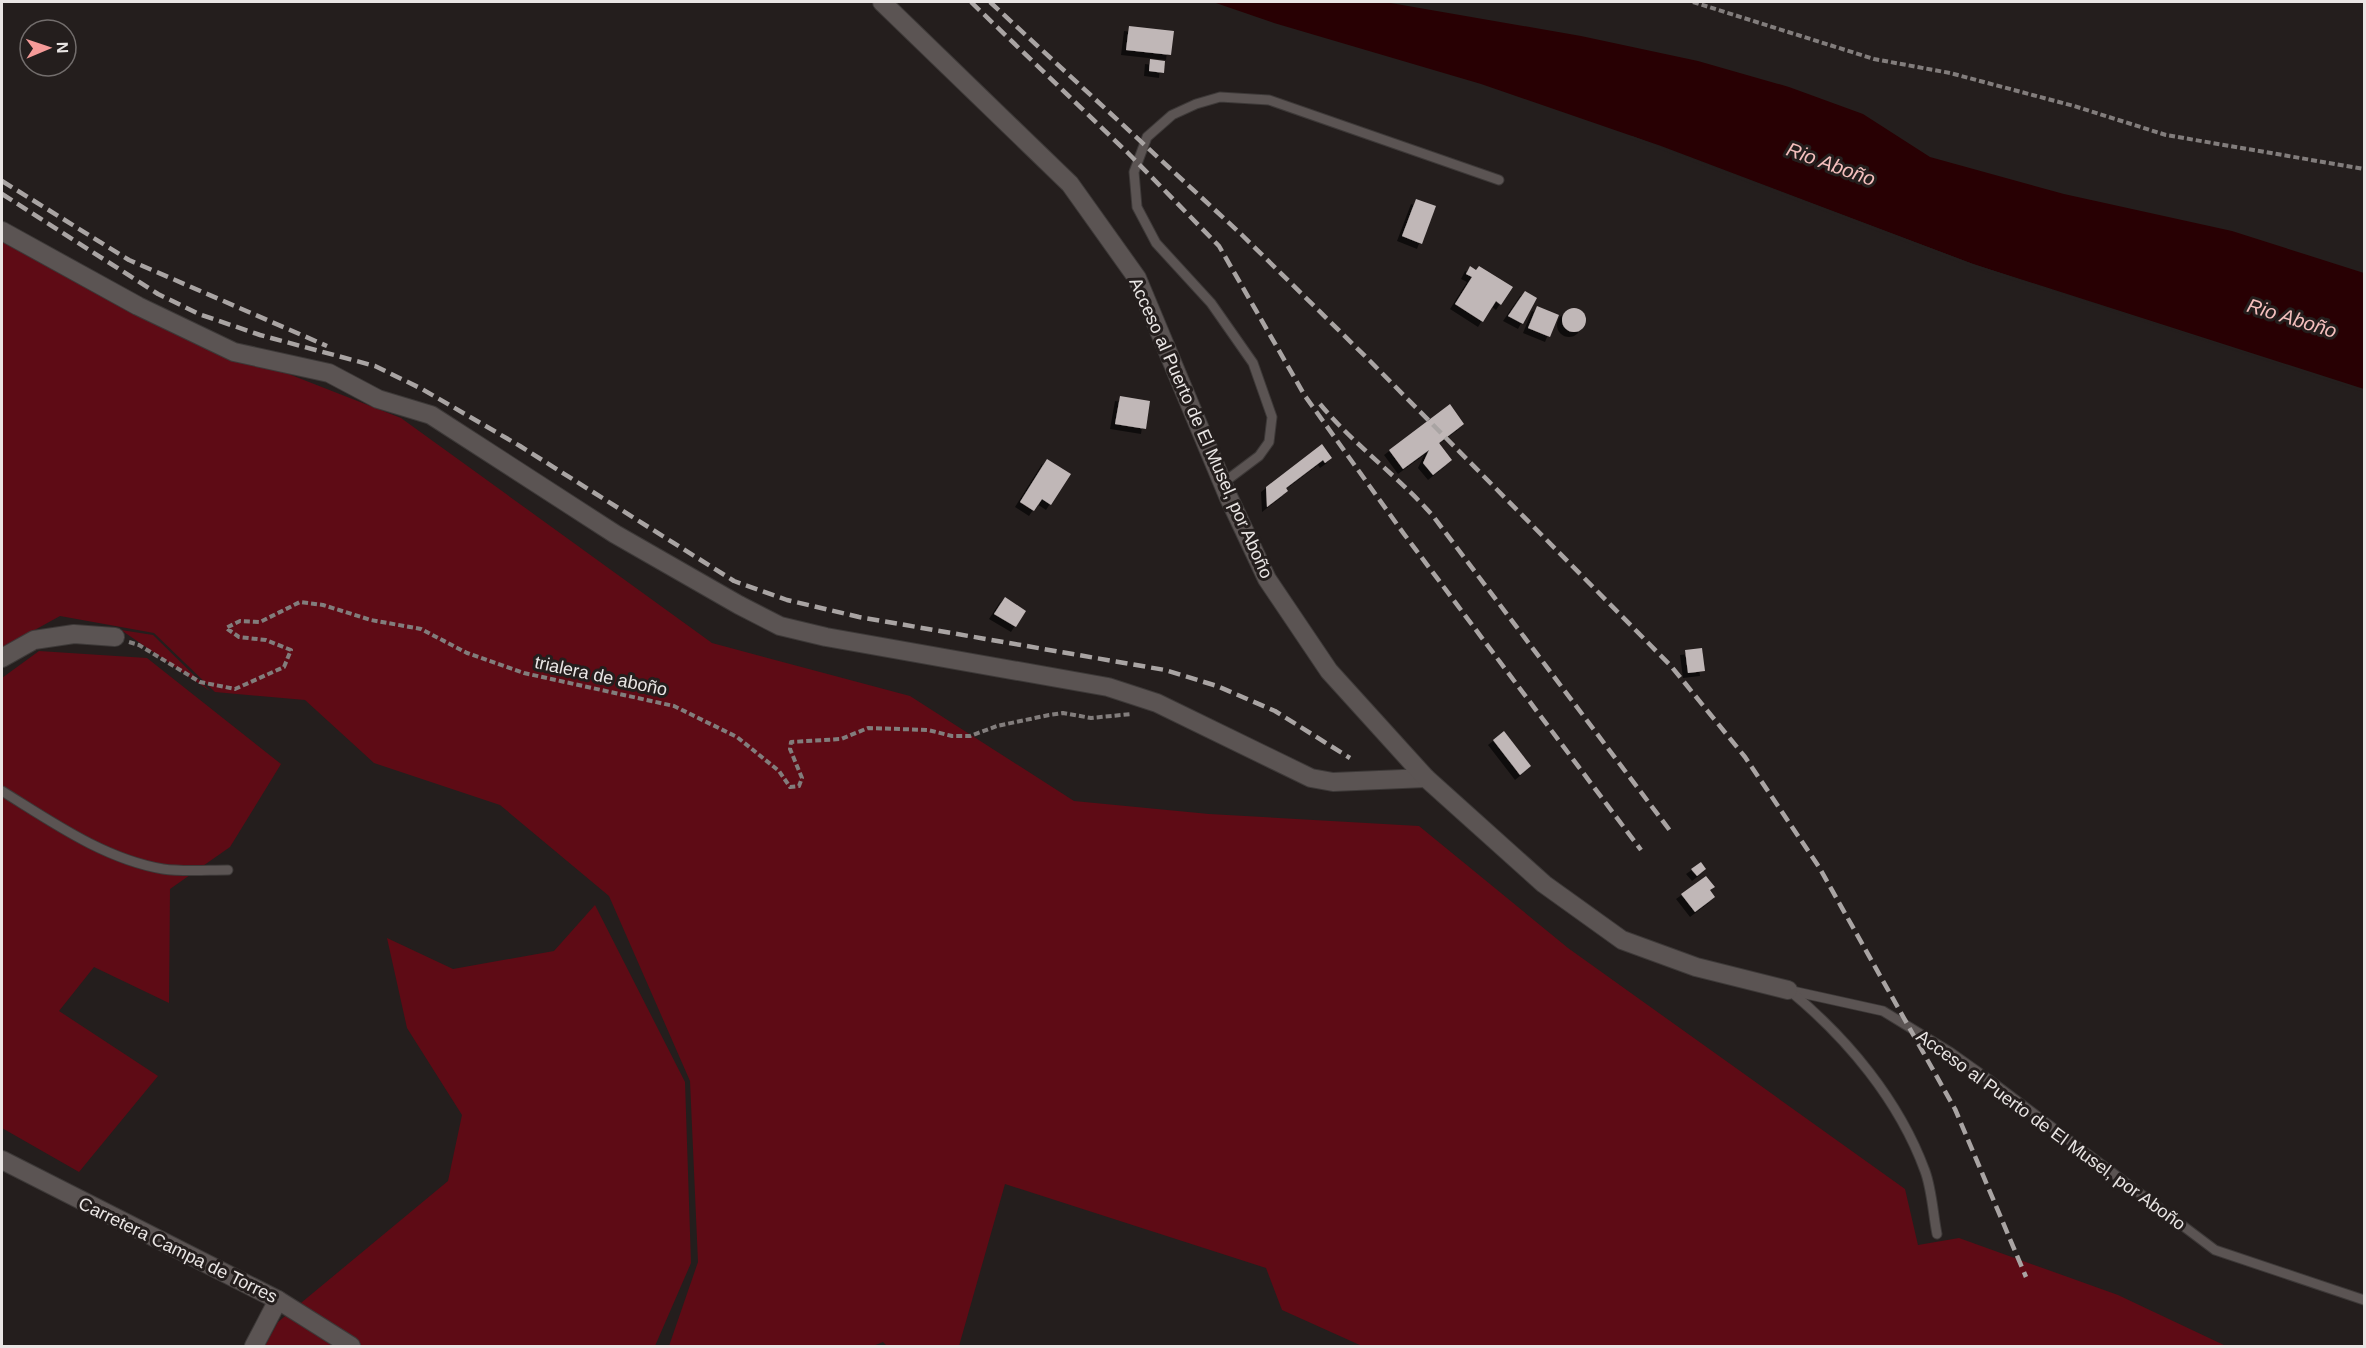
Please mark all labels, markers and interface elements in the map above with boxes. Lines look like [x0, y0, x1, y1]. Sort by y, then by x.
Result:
north arrow [18, 18, 78, 78]
text: N [54, 41, 71, 54]
water label: Rio Aboño [1784, 138, 1878, 190]
street label: Acceso al Puerto de El Musel, por Aboño [1125, 274, 1277, 582]
water label: Rio Aboño [2244, 294, 2340, 342]
street label: trialera de aboño [533, 652, 669, 700]
street label: Acceso al Puerto de El Musel, por Aboño [1913, 1026, 2189, 1234]
street label: Carretera Campa de Torres [75, 1193, 281, 1307]

